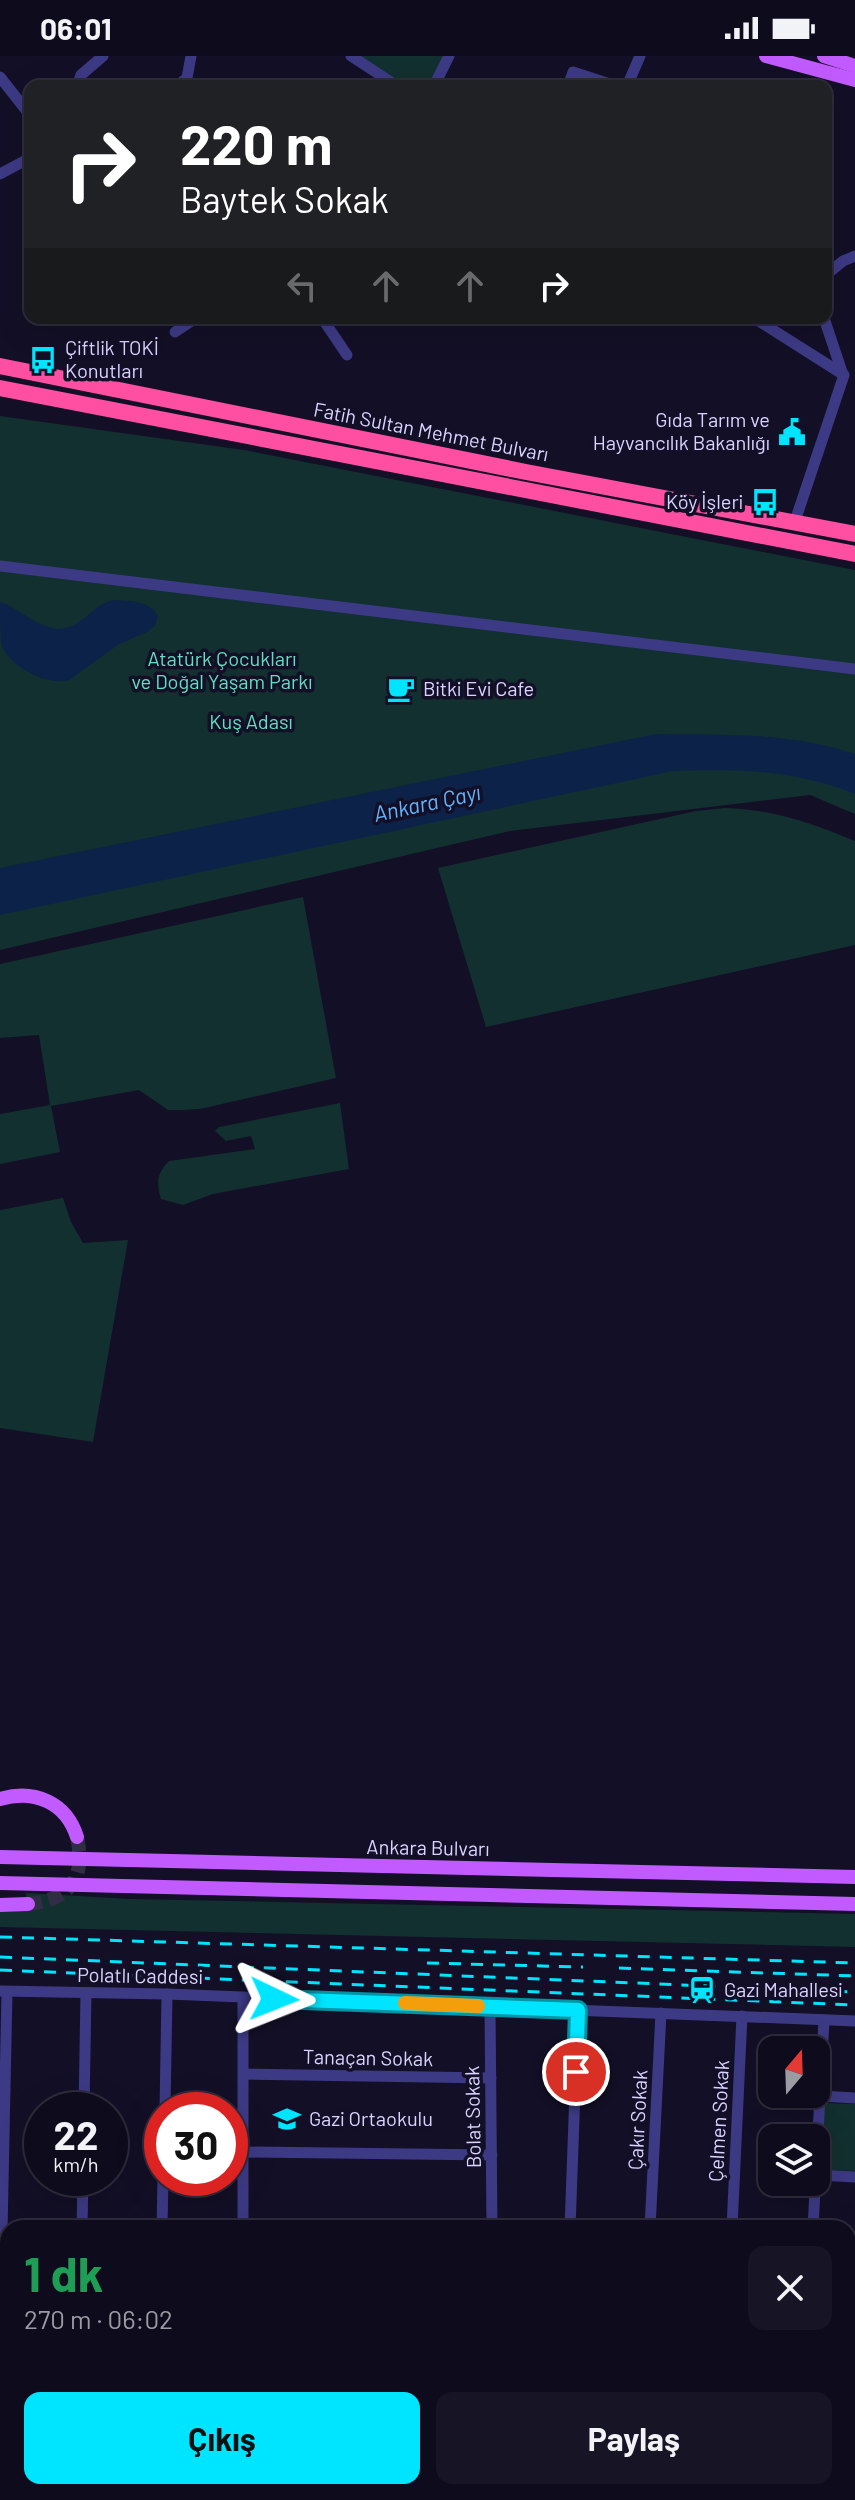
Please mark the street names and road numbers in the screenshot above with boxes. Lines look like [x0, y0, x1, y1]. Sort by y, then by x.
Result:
street label: Fatih Sultan Mehmet Bulvarı [312, 396, 551, 466]
street label: Ankara Bulvarı [366, 1834, 490, 1860]
street label: Polatlı Caddesi [77, 1962, 203, 1988]
street label: Tanaçan Sokak [303, 2044, 433, 2070]
street label: Çelmen Sokak [703, 2059, 733, 2182]
street label: Bolat Sokak [459, 2066, 485, 2168]
street label: Çakır Sokak [622, 2069, 652, 2171]

